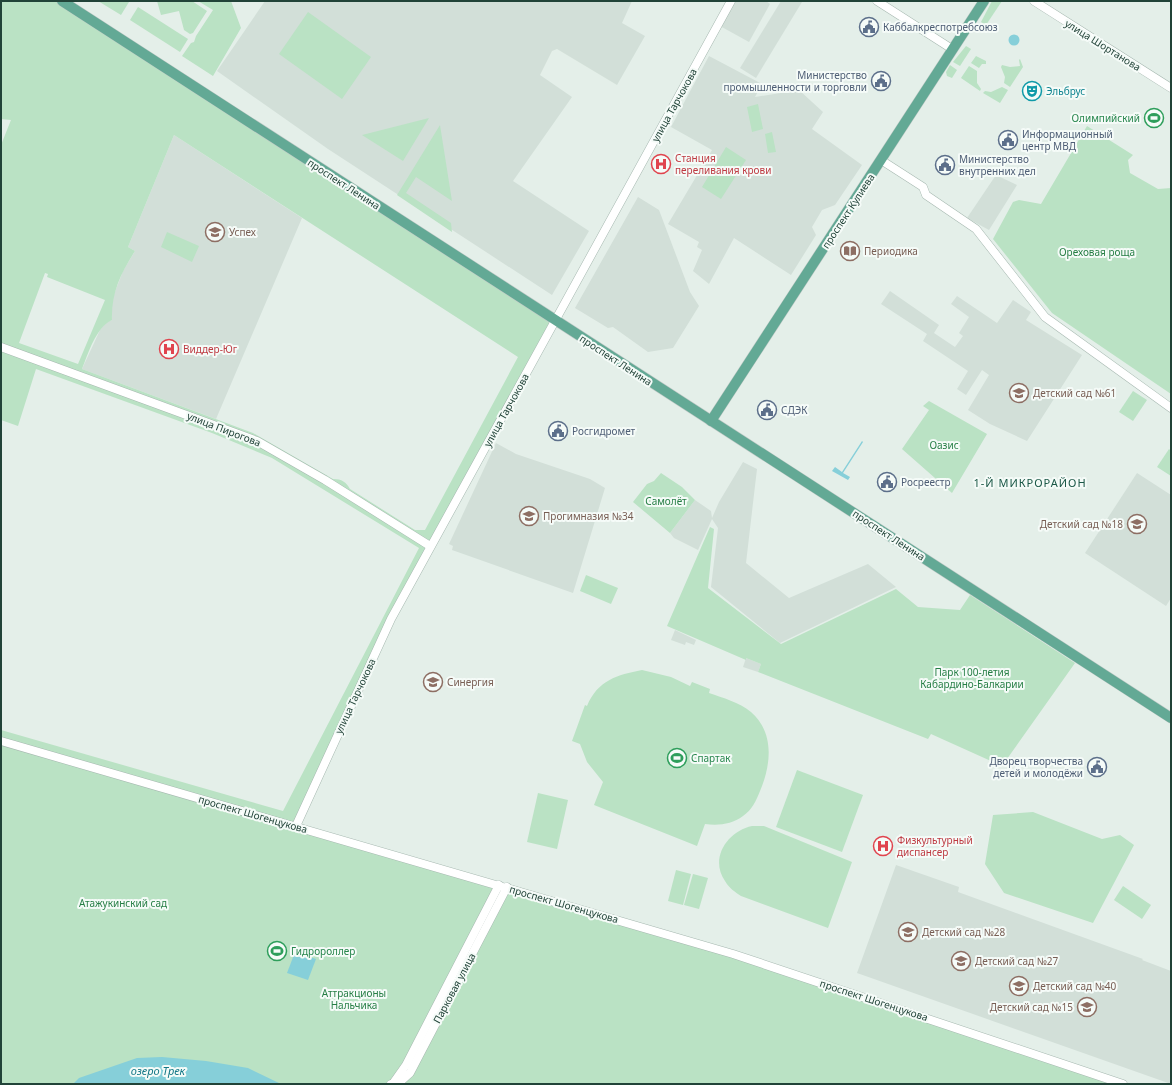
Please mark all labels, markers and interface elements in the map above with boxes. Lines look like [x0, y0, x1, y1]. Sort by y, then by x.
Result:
public building icon: Каббалкреспотребсоюз [858, 16, 880, 38]
street label: улица Шортанова [1063, 16, 1143, 74]
place label: Каббалкреспотребсоюз [883, 20, 998, 34]
street label: улица Тарчокова [648, 66, 700, 144]
place label: Министерство промышленности и торговли [723, 68, 867, 94]
public building icon: Министерство промышленности и торговли [870, 70, 892, 92]
theatre icon: Эльбрус [1021, 80, 1043, 102]
place label: Эльбрус [1046, 84, 1085, 98]
sports icon: Олимпийский [1143, 107, 1165, 129]
place label: Олимпийский [1072, 111, 1140, 125]
place label: Информационный центр МВД [1022, 127, 1113, 153]
public building icon: Информационный центр МВД [997, 129, 1019, 151]
place label: Станция переливания крови [675, 151, 771, 177]
place label: Министерство внутренних дел [959, 152, 1036, 178]
hospital icon: Станция переливания крови [650, 153, 672, 175]
public building icon: Министерство внутренних дел [934, 154, 956, 176]
street label: проспект Ленина [305, 155, 383, 213]
street label: проспект Кулиева [819, 171, 877, 251]
school or university icon: Успех [204, 221, 226, 243]
place label: Успех [229, 225, 257, 239]
library icon: Периодика [839, 240, 861, 262]
place label: Периодика [864, 244, 918, 258]
park label: Ореховая роща [1059, 245, 1135, 259]
street label: проспект Ленина [577, 331, 655, 389]
hospital icon: Виддер-Юг [158, 338, 180, 360]
place label: Виддер-Юг [183, 342, 238, 356]
street label: улица Тарчокова [480, 371, 532, 449]
school or university icon: Детский сад №61 [1008, 382, 1030, 404]
place label: Детский сад №61 [1033, 386, 1116, 400]
public building icon: СДЭК [756, 399, 778, 421]
place label: СДЭК [781, 403, 808, 417]
street label: улица Пирогова [185, 408, 263, 450]
public building icon: Росгидромет [547, 420, 569, 442]
place label: Росгидромет [572, 424, 636, 438]
park label: Оазис [929, 438, 959, 452]
public building icon: Росреестр [876, 471, 898, 493]
place label: Росреестр [901, 475, 951, 489]
district label: 1-Й МИКРОРАЙОН [973, 475, 1087, 490]
park label: Самолёт [645, 494, 687, 508]
school or university icon: Прогимназия №34 [518, 505, 540, 527]
street label: проспект Ленина [850, 506, 928, 564]
place label: Прогимназия №34 [543, 509, 634, 523]
school or university icon: Детский сад №18 [1126, 513, 1148, 535]
place label: Детский сад №18 [1040, 517, 1123, 531]
street label: улица Тарчокова [331, 656, 379, 736]
park label: Парк 100-летия Кабардино-Балкарии [920, 665, 1024, 691]
school or university icon: Синергия [422, 671, 444, 693]
place label: Синергия [447, 675, 494, 689]
sports icon: Спартак [666, 747, 688, 769]
place label: Спартак [691, 751, 731, 765]
place label: Дворец творчества детей и молодёжи [989, 754, 1083, 780]
public building icon: Дворец творчества детей и молодёжи [1086, 756, 1108, 778]
street label: проспект Шогенцукова [197, 792, 309, 836]
place label: Физкультурный диспансер [897, 833, 973, 859]
hospital icon: Физкультурный диспансер [872, 835, 894, 857]
street label: проспект Шогенцукова [508, 882, 620, 926]
park label: Атажукинский сад [79, 896, 167, 910]
school or university icon: Детский сад №28 [897, 921, 919, 943]
place label: Детский сад №28 [922, 925, 1006, 939]
sports icon: Гидророллер [266, 940, 288, 962]
place label: Гидророллер [291, 944, 355, 958]
street label: Парковая улица [430, 950, 478, 1026]
school or university icon: Детский сад №27 [950, 950, 972, 972]
place label: Детский сад №27 [975, 954, 1059, 968]
school or university icon: Детский сад №40 [1008, 975, 1030, 997]
street label: проспект Шогенцукова [818, 976, 930, 1024]
place label: Детский сад №40 [1033, 979, 1117, 993]
park label: Аттракционы Нальчика [322, 986, 386, 1012]
school or university icon: Детский сад №15 [1076, 996, 1098, 1018]
place label: Детский сад №15 [990, 1000, 1073, 1014]
water label: озеро Трек [131, 1063, 186, 1078]

